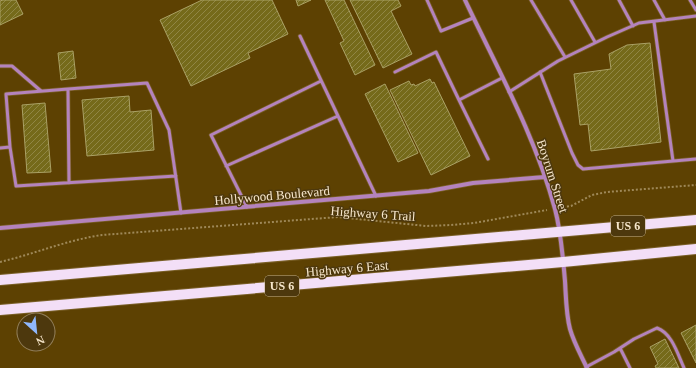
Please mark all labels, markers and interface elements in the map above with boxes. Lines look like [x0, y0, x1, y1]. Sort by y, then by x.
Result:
street label: Boyrum Street [534, 138, 572, 215]
street label: Hollywood Boulevard [214, 183, 331, 208]
street label: Highway 6 Trail [330, 203, 416, 224]
road number: US 6 [611, 216, 645, 236]
street label: Highway 6 East [305, 257, 389, 280]
road number: US 6 [265, 276, 299, 296]
north arrow [16, 312, 56, 352]
text: N [34, 334, 47, 348]

